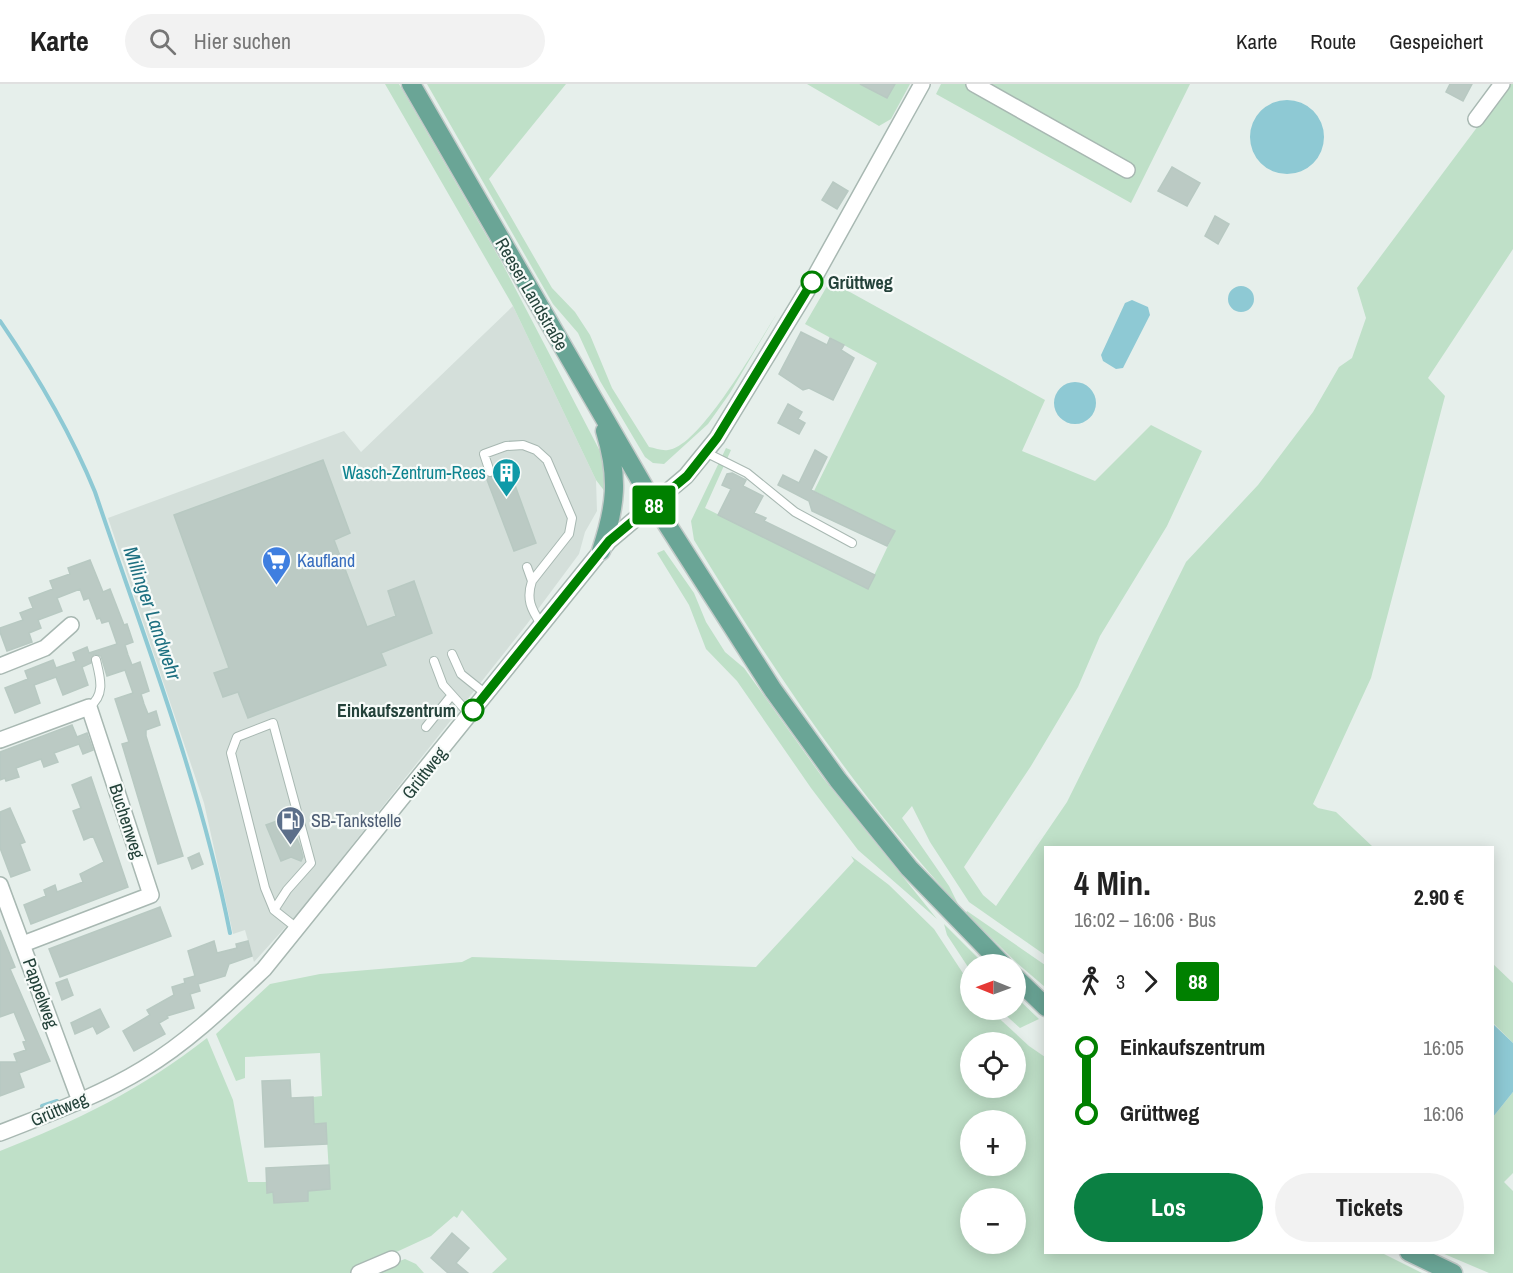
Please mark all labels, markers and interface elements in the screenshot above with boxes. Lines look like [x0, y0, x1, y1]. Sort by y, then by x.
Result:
search box [125, 14, 545, 68]
text: Karte [30, 22, 89, 60]
icon: search [146, 25, 179, 58]
text: Hier suchen [194, 26, 291, 56]
text: Karte [1236, 27, 1277, 56]
text: Route [1310, 27, 1356, 56]
text: Gespeichert [1389, 27, 1483, 56]
street label: Reeser Landstraße [490, 233, 574, 355]
place label: Grüttweg [828, 270, 893, 295]
marker: Grüttweg [801, 271, 823, 293]
building icon: Wasch-Zentrum-Rees [491, 456, 523, 498]
place label: Wasch-Zentrum-Rees [342, 460, 486, 485]
line badge: 88 [627, 486, 681, 524]
text: 88 [644, 491, 664, 520]
water label: Millinger Landwehr [118, 543, 189, 684]
supermarket icon: Kaufland [260, 544, 292, 586]
place label: Kaufland [297, 548, 355, 573]
place label: Einkaufszentrum [337, 698, 456, 723]
marker: Einkaufszentrum [462, 699, 484, 721]
street label: Grüttweg [396, 741, 453, 804]
street label: Buchenweg [103, 780, 151, 862]
fuel station icon: SB-Tankstelle [274, 804, 306, 846]
place label: SB-Tankstelle [311, 808, 402, 833]
text: 4 Min. [1074, 861, 1151, 905]
text: 2.90 € [1414, 882, 1464, 912]
text: 16:02 – 16:06 · Bus [1074, 906, 1216, 933]
street label: Pappelweg [17, 954, 66, 1032]
north arrow [960, 954, 1026, 1020]
map controls [960, 954, 1026, 1254]
icon: walk [1074, 965, 1107, 998]
icon: forward [1134, 965, 1167, 998]
text: 88 [1188, 967, 1207, 996]
text: 3 [1116, 968, 1125, 995]
button: locate [960, 1032, 1026, 1098]
text: Einkaufszentrum [1120, 1032, 1265, 1062]
text: 16:05 [1423, 1034, 1464, 1061]
street label: Grüttweg [27, 1085, 92, 1132]
text: Grüttweg [1120, 1098, 1199, 1128]
text: 16:06 [1423, 1100, 1464, 1127]
button: + [960, 1110, 1026, 1176]
button: Los [1074, 1173, 1263, 1242]
button: Tickets [1275, 1173, 1464, 1242]
button: − [960, 1188, 1026, 1254]

